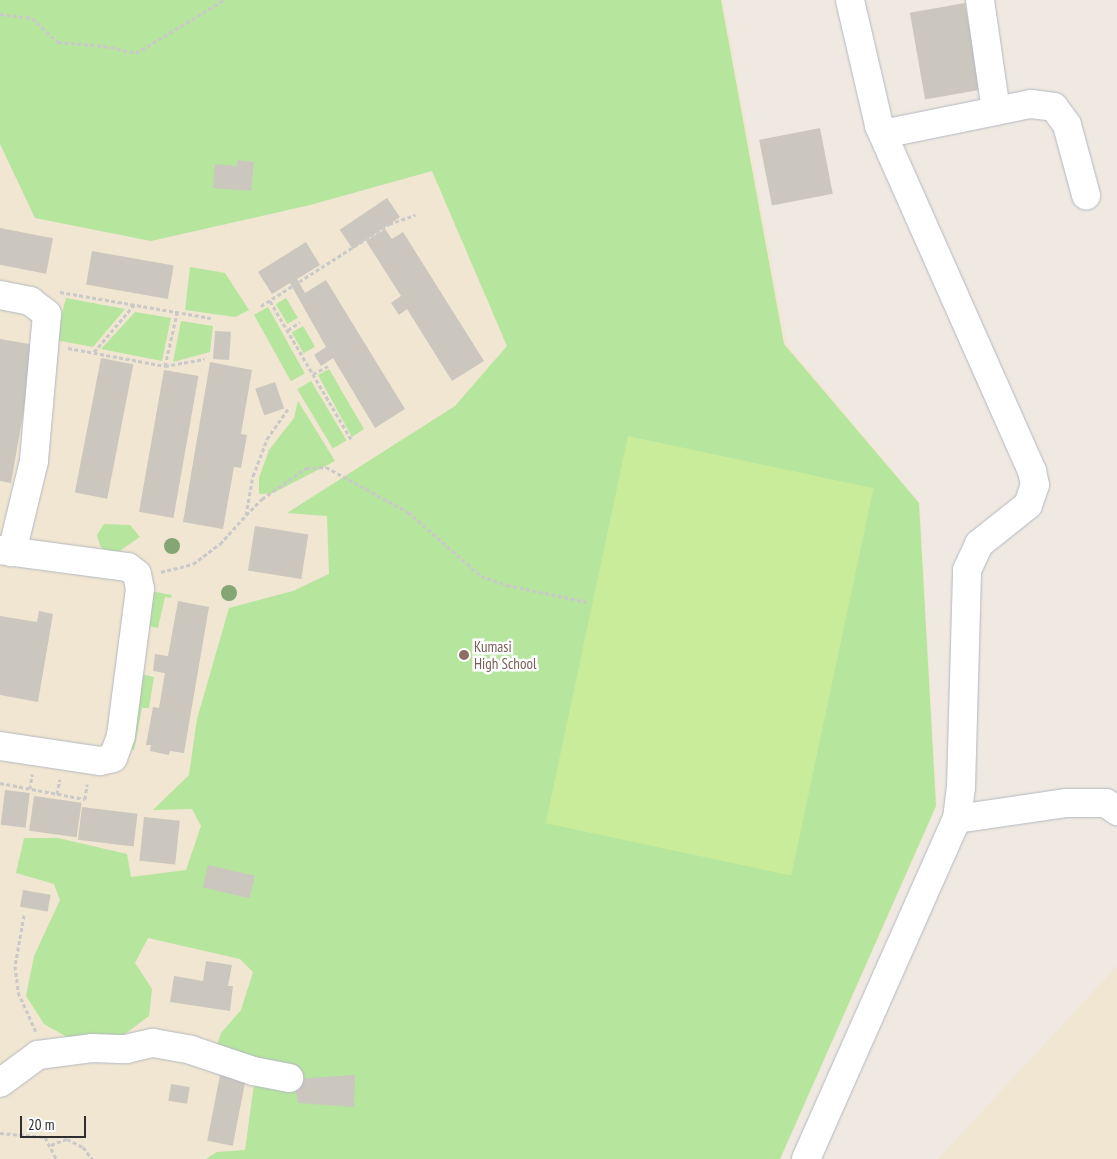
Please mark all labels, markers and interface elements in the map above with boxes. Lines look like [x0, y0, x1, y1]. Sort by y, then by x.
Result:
place label: Kumasi High School [474, 637, 536, 672]
marker: Kumasi High School [458, 649, 470, 661]
scale bar [22, 1106, 89, 1138]
text: 20 m [28, 1115, 54, 1134]

